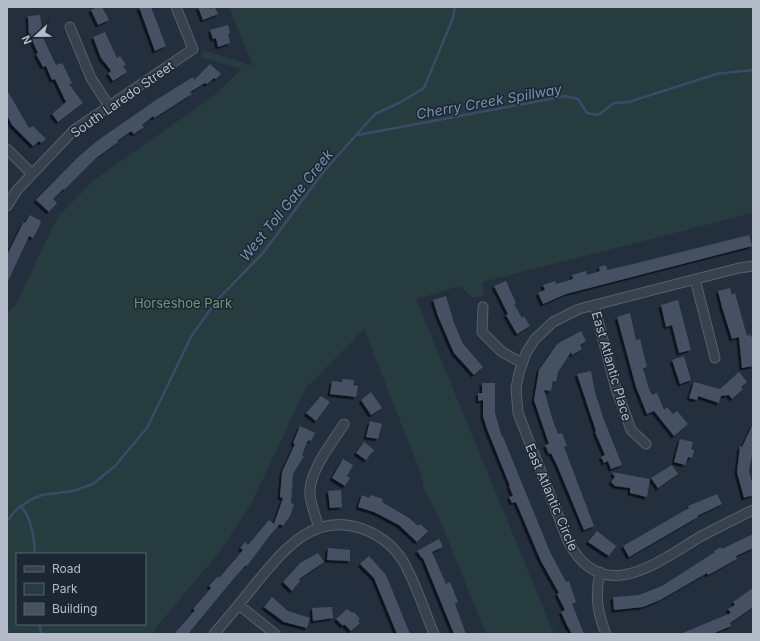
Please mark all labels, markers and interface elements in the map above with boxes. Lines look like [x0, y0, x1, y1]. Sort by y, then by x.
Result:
north arrow [16, 16, 56, 56]
text: N [19, 33, 35, 46]
street label: South Laredo Street [67, 57, 177, 141]
water label: Cherry Creek Spillway [415, 80, 564, 122]
water label: West Toll Gate Creek [236, 146, 336, 264]
park label: Horseshoe Park [134, 295, 232, 311]
street label: East Atlantic Place [589, 309, 635, 423]
street label: East Atlantic Circle [522, 441, 582, 553]
legend [16, 553, 146, 625]
text: Road [52, 561, 81, 576]
text: Park [52, 581, 78, 596]
text: Building [52, 601, 97, 616]

